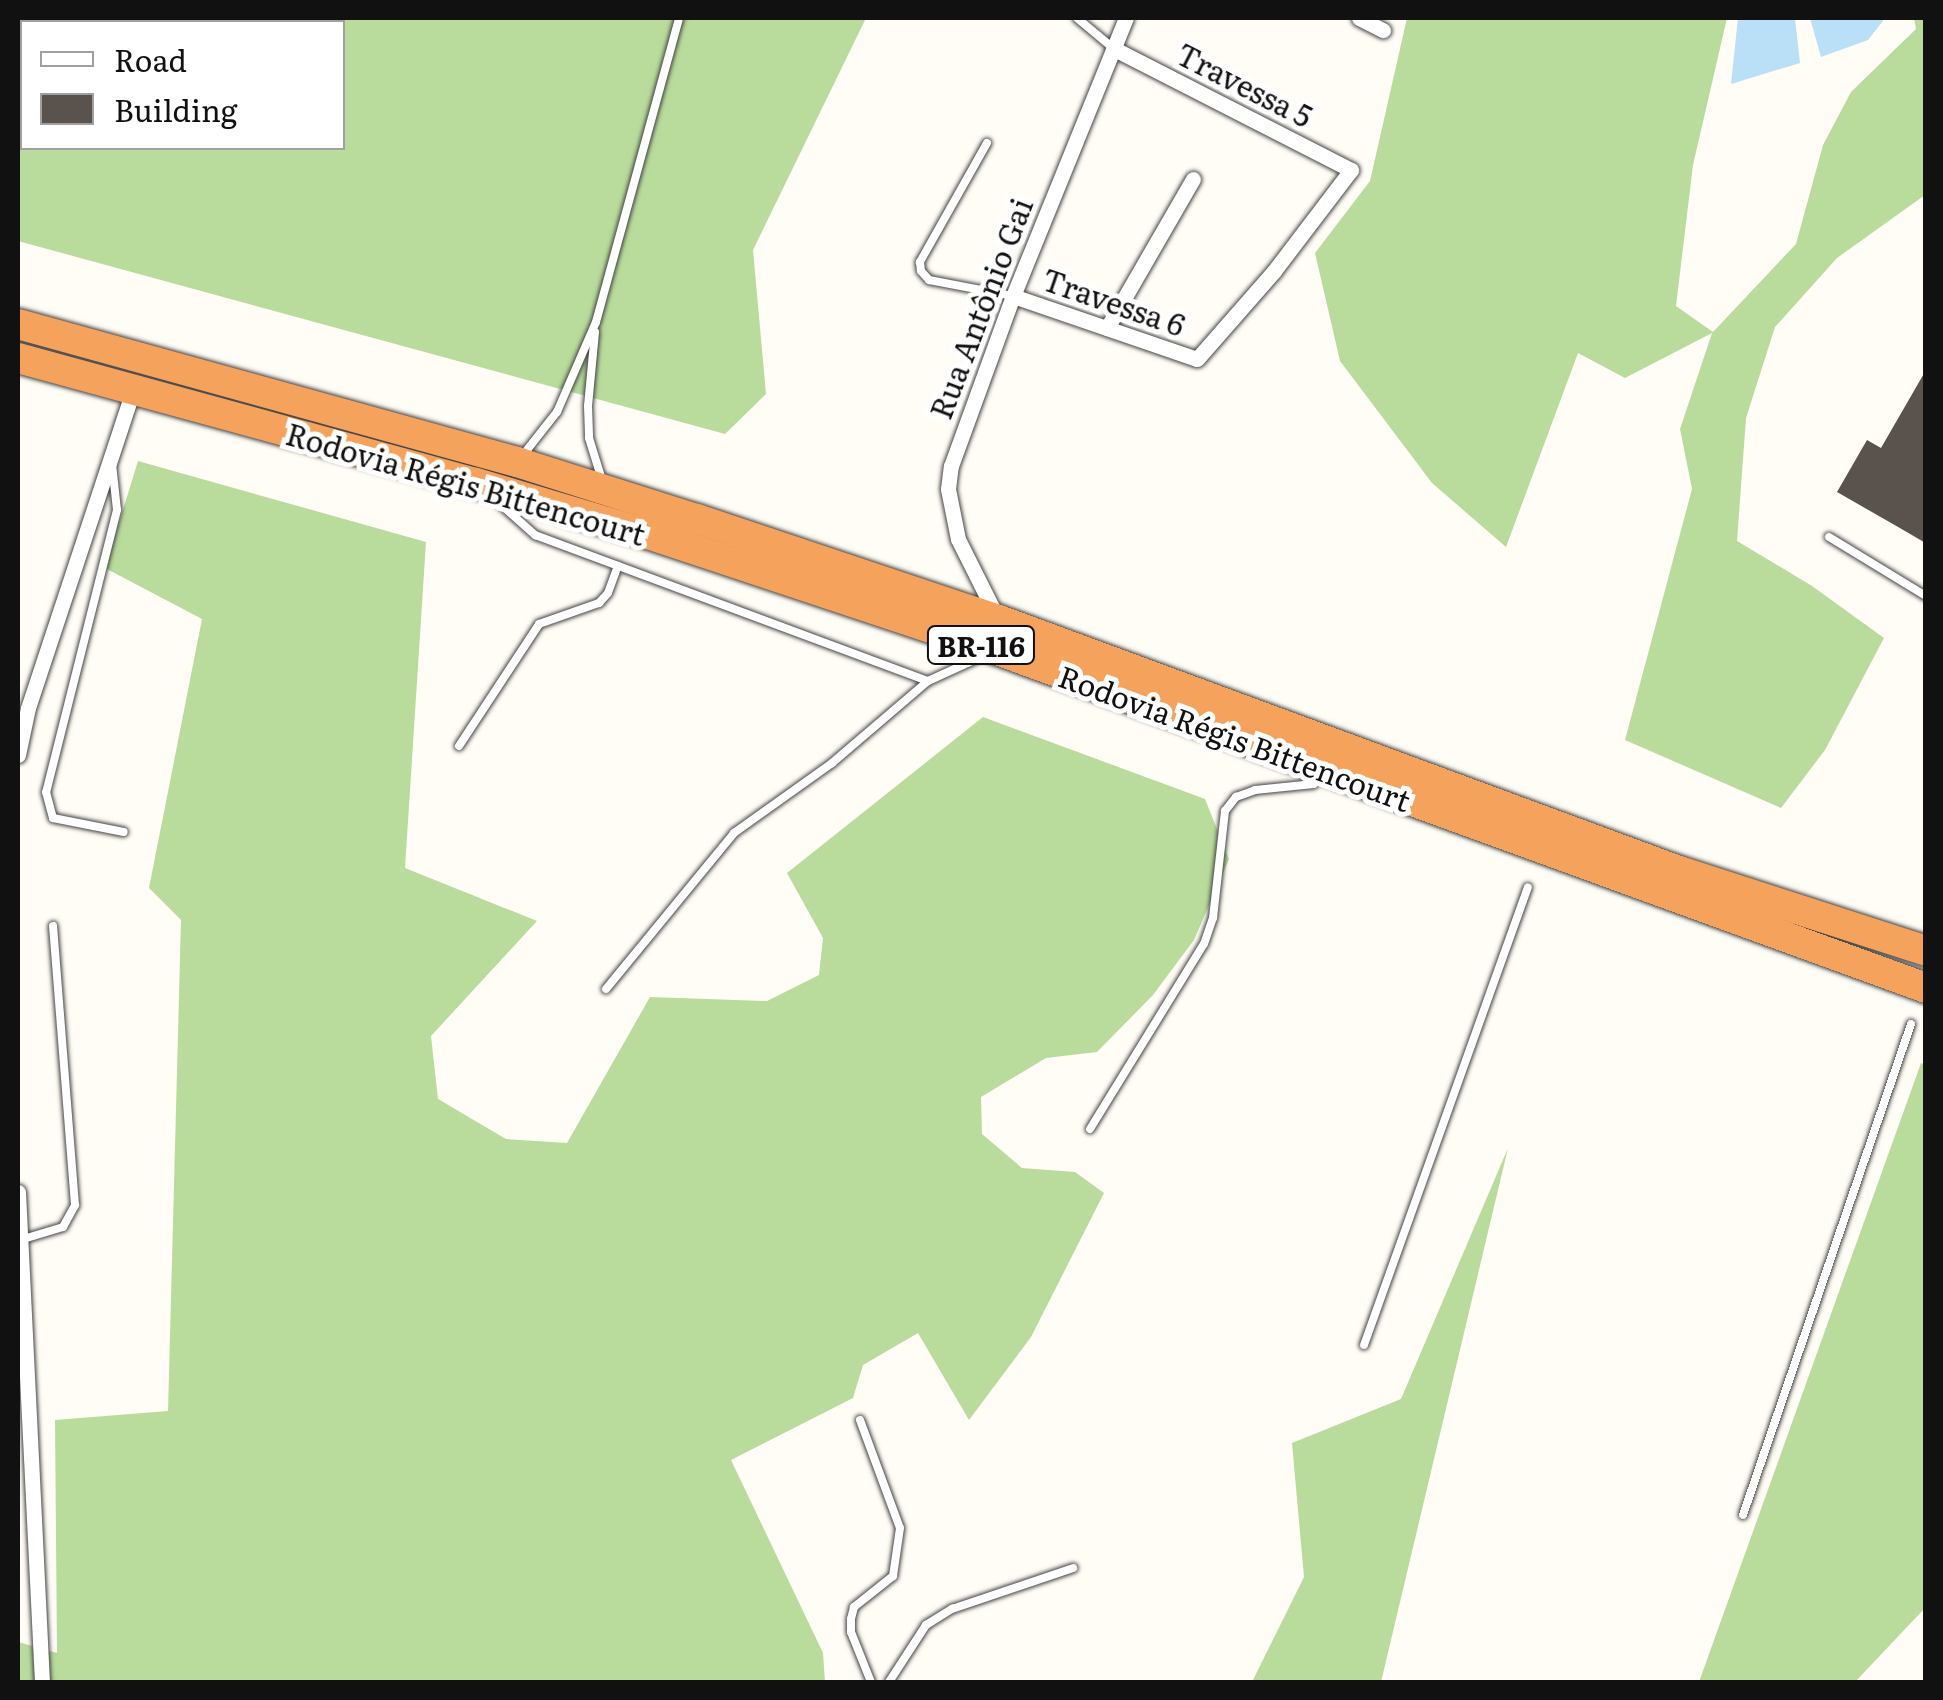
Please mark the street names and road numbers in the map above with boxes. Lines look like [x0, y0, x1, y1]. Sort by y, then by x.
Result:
street label: Travessa 5 [1171, 35, 1319, 133]
street label: Rua Antônio Gai [921, 193, 1039, 423]
street label: Travessa 6 [1038, 260, 1190, 342]
street label: Rodovia Régis Bittencourt [282, 414, 650, 552]
road number: BR-116 [926, 622, 1036, 668]
street label: Rodovia Régis Bittencourt [1054, 657, 1416, 817]

